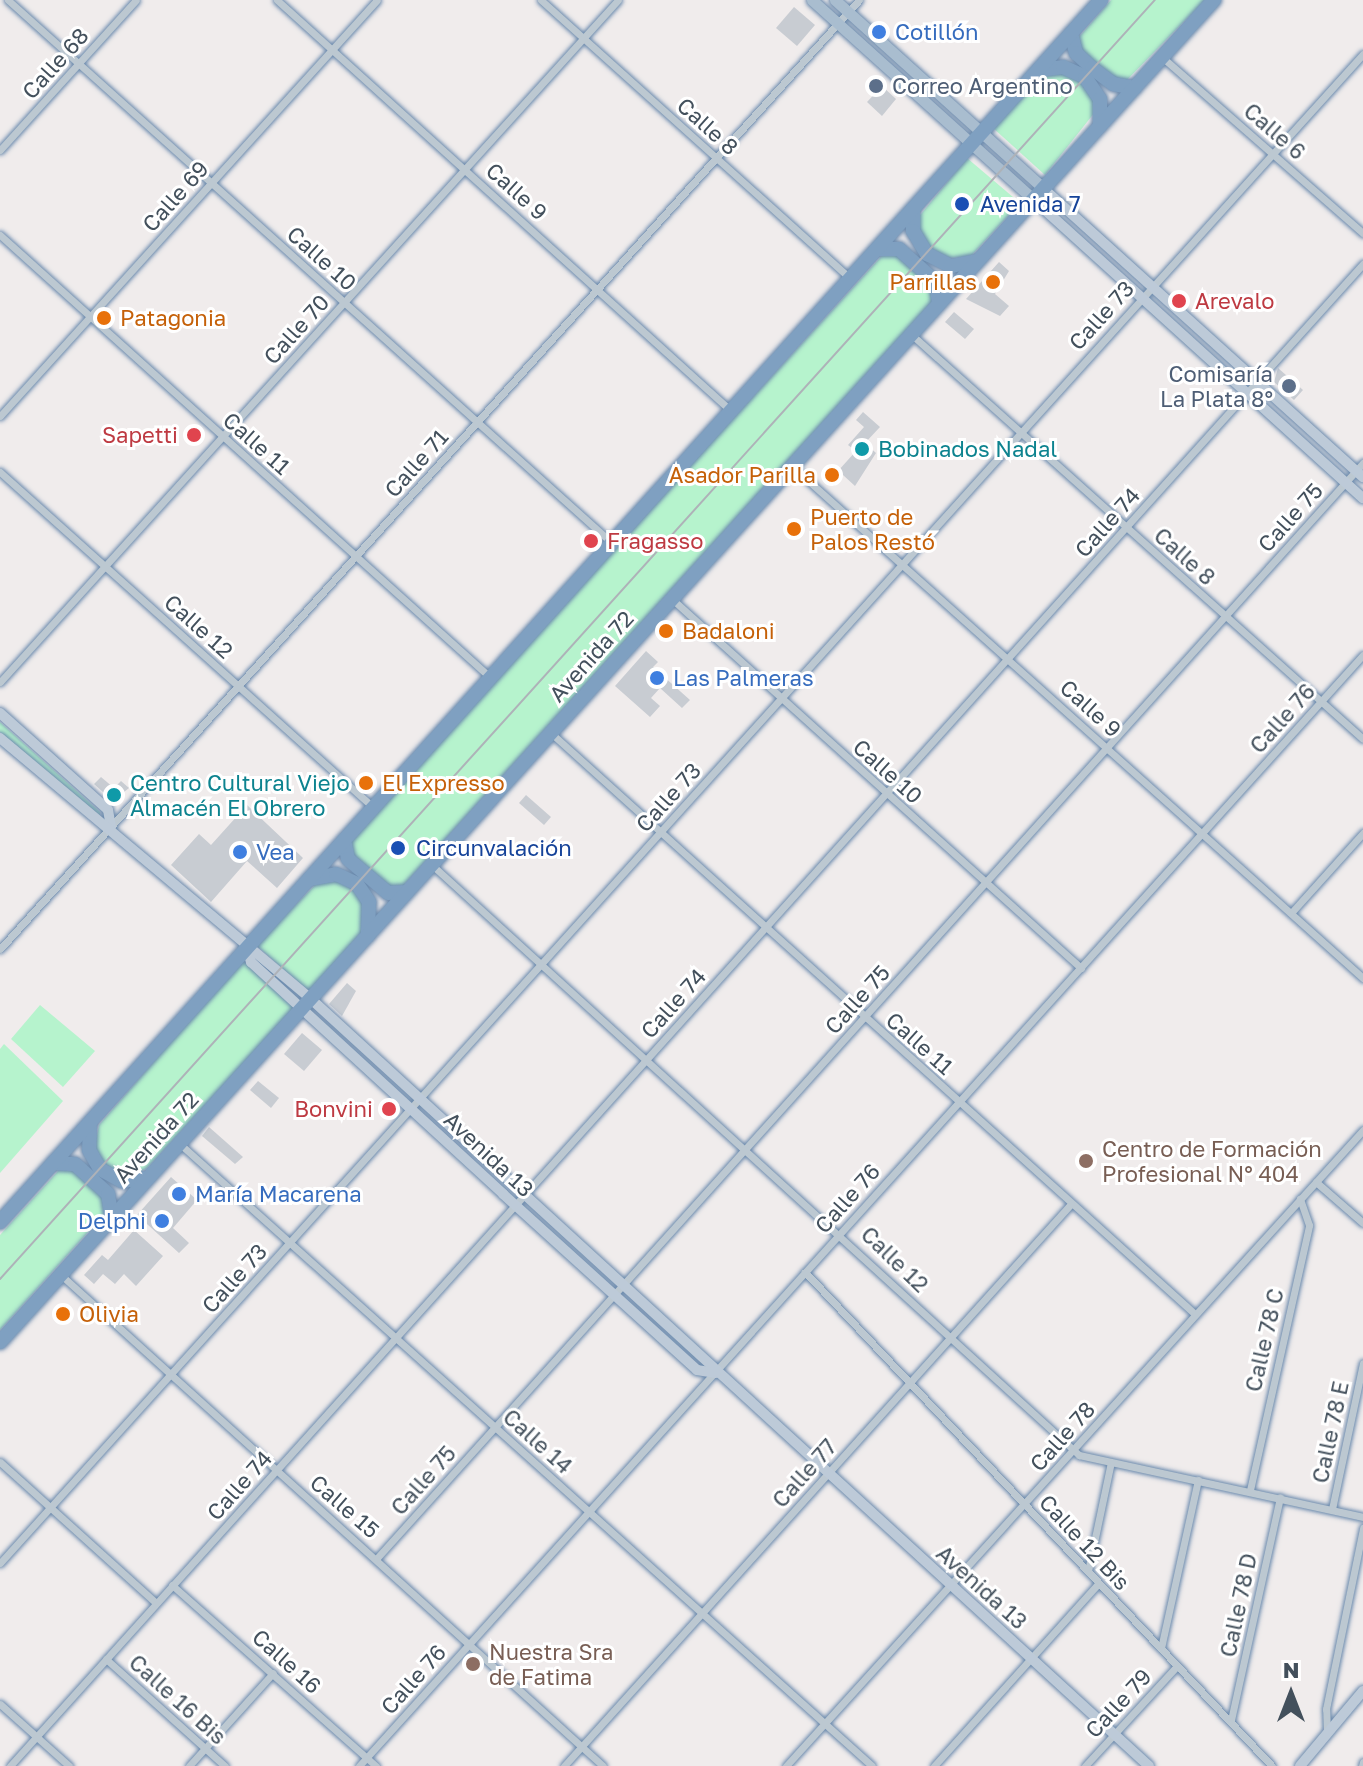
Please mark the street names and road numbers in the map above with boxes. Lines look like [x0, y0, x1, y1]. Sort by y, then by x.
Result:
street label: Calle 68 [16, 22, 94, 104]
street label: Calle 8 [672, 92, 744, 160]
street label: Calle 6 [1239, 97, 1311, 165]
street label: Calle 69 [136, 155, 214, 237]
street label: Calle 9 [481, 157, 553, 225]
street label: Calle 10 [282, 220, 362, 296]
street label: Calle 73 [1063, 275, 1139, 355]
street label: Calle 70 [258, 289, 334, 369]
street label: Calle 11 [218, 406, 296, 480]
street label: Calle 71 [379, 424, 453, 502]
street label: Calle 75 [1252, 477, 1328, 557]
street label: Calle 74 [1069, 482, 1145, 562]
street label: Calle 8 [1149, 522, 1221, 590]
street label: Calle 12 [159, 588, 239, 664]
street label: Avenida 72 [543, 605, 639, 707]
street label: Calle 9 [1055, 674, 1127, 742]
street label: Calle 76 [1244, 678, 1320, 758]
street label: Calle 10 [848, 733, 928, 809]
street label: Calle 73 [630, 757, 706, 837]
street label: Calle 75 [819, 959, 895, 1039]
street label: Calle 74 [635, 963, 711, 1043]
street label: Calle 11 [881, 1006, 959, 1080]
street label: Avenida 72 [108, 1086, 204, 1188]
street label: Avenida 13 [439, 1106, 539, 1202]
street label: Calle 76 [809, 1158, 885, 1238]
street label: Calle 12 [856, 1221, 934, 1297]
street label: Calle 73 [196, 1238, 272, 1318]
street label: Calle 78 C [1239, 1286, 1289, 1394]
street label: Calle 78 E [1306, 1379, 1354, 1485]
street label: Calle 78 [1024, 1396, 1100, 1476]
street label: Calle 14 [498, 1403, 578, 1479]
street label: Calle 77 [766, 1433, 842, 1513]
street label: Calle 75 [385, 1440, 461, 1520]
street label: Calle 74 [201, 1445, 277, 1525]
street label: Calle 15 [305, 1469, 385, 1543]
street label: Calle 12 Bis [1034, 1489, 1136, 1595]
street label: Avenida 13 [931, 1540, 1033, 1634]
street label: Calle 78 D [1214, 1551, 1262, 1659]
street label: Calle 16 [247, 1623, 327, 1699]
street label: Calle 76 [375, 1639, 451, 1719]
street label: Calle 16 Bis [124, 1649, 232, 1749]
street label: Calle 79 [1080, 1663, 1156, 1743]

